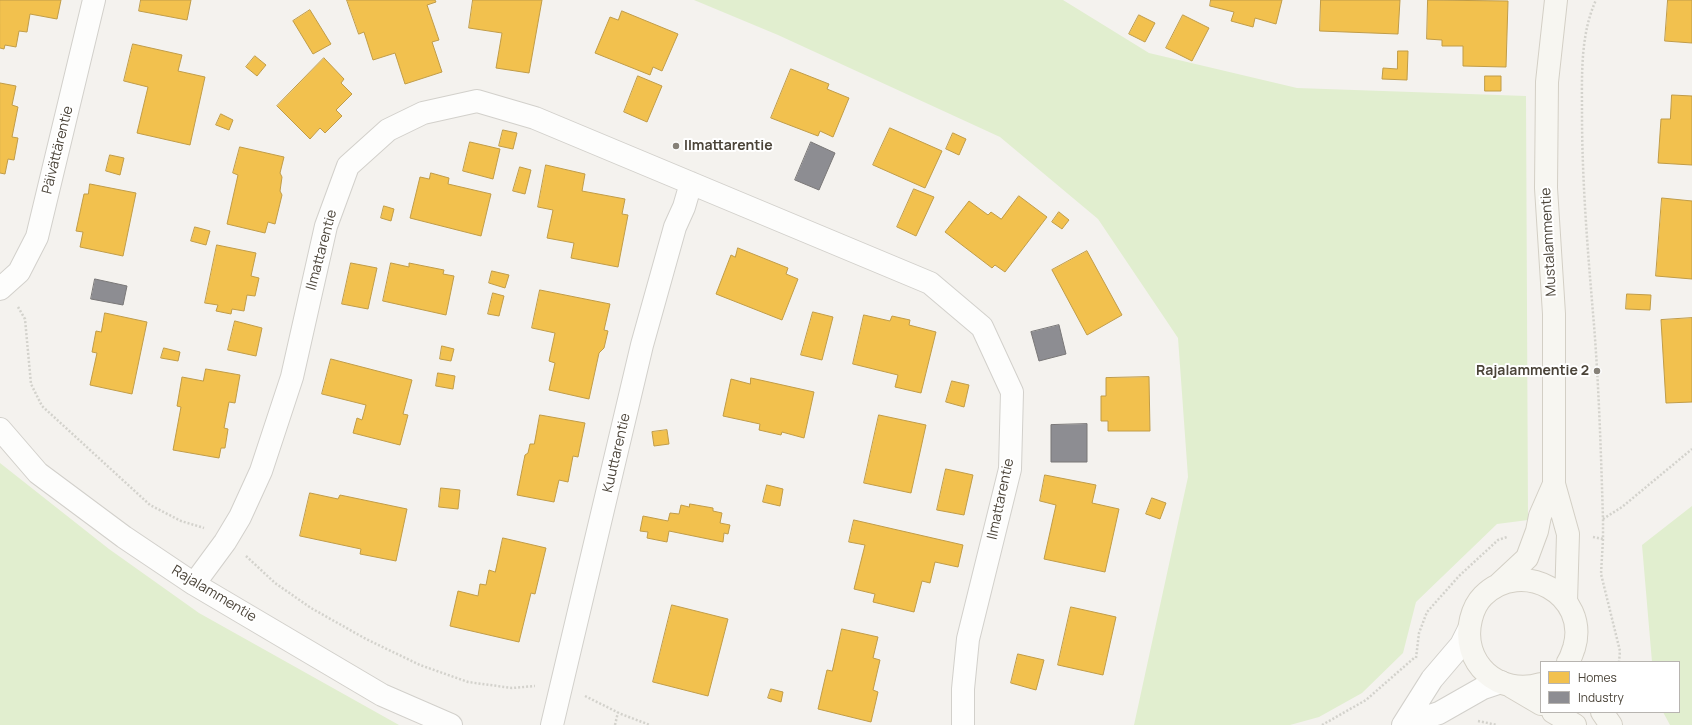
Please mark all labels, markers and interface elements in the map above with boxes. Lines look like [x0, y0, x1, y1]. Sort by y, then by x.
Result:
street label: Päivättärentie [39, 104, 77, 196]
place label: Ilmattarentie [684, 138, 773, 154]
marker: Ilmattarentie [671, 141, 681, 151]
street label: Mustalammentie [1538, 187, 1560, 297]
street label: Ilmattarentie [303, 208, 341, 292]
place label: Rajalammentie 2 [1476, 363, 1589, 379]
marker: Rajalammentie 2 [1592, 366, 1602, 376]
street label: Kuuttarentie [600, 412, 634, 494]
street label: Ilmattarentie [984, 457, 1018, 541]
street label: Rajalammentie [169, 562, 259, 626]
legend [1540, 661, 1680, 713]
text: Homes [1578, 669, 1617, 686]
text: Industry [1578, 689, 1624, 706]

